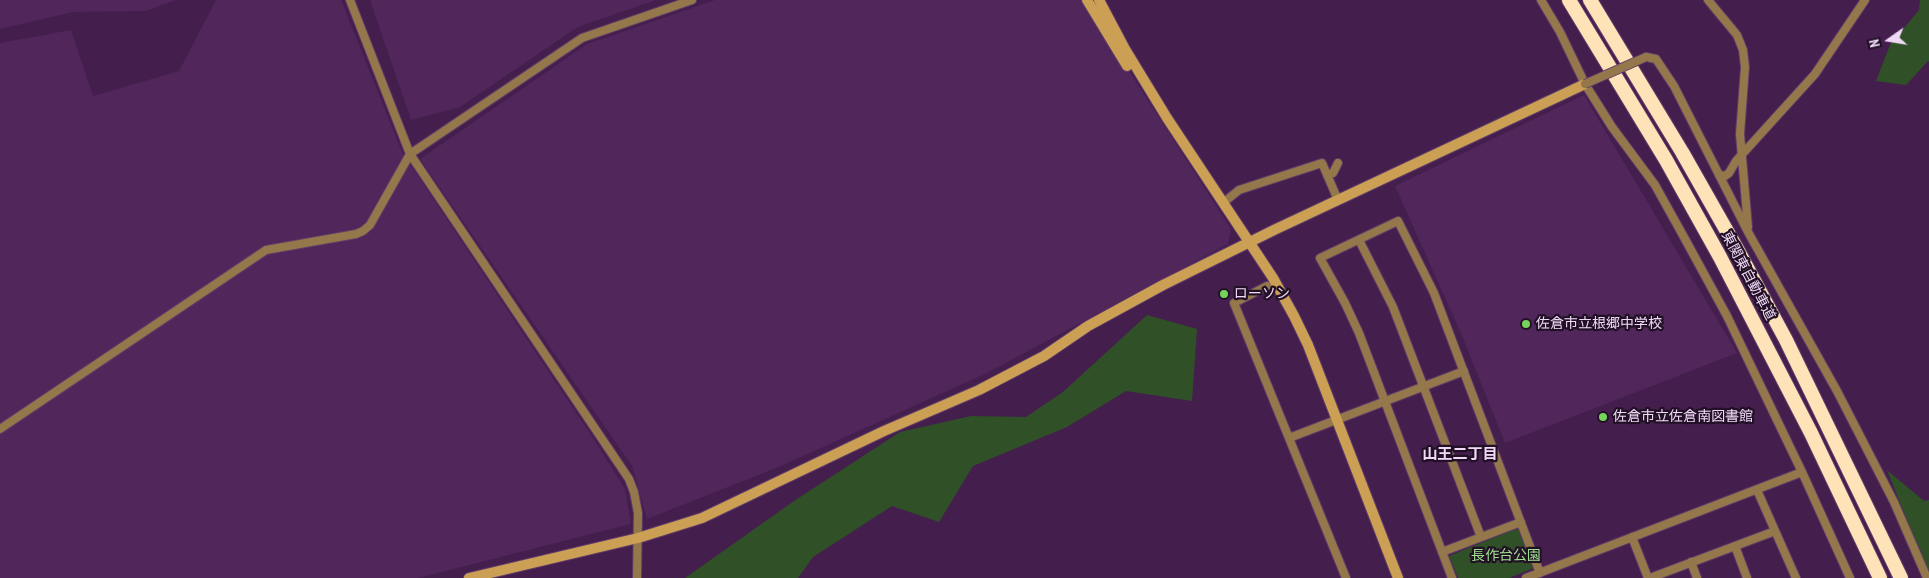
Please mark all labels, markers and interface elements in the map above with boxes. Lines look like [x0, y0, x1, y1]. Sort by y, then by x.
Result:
north arrow [1864, 15, 1914, 65]
text: N [1865, 38, 1884, 49]
street label: 東関東自動車道 [1718, 229, 1778, 323]
place label: ローソン [1234, 286, 1290, 302]
marker: ローソン [1218, 288, 1230, 300]
place label: 佐倉市立根郷中学校 [1536, 316, 1662, 332]
marker: 佐倉市立根郷中学校 [1520, 318, 1532, 330]
place label: 佐倉市立佐倉南図書館 [1613, 409, 1753, 425]
marker: 佐倉市立佐倉南図書館 [1597, 411, 1609, 423]
district label: 山王二丁目 [1423, 446, 1497, 464]
park label: 長作台公園 [1471, 548, 1541, 564]

